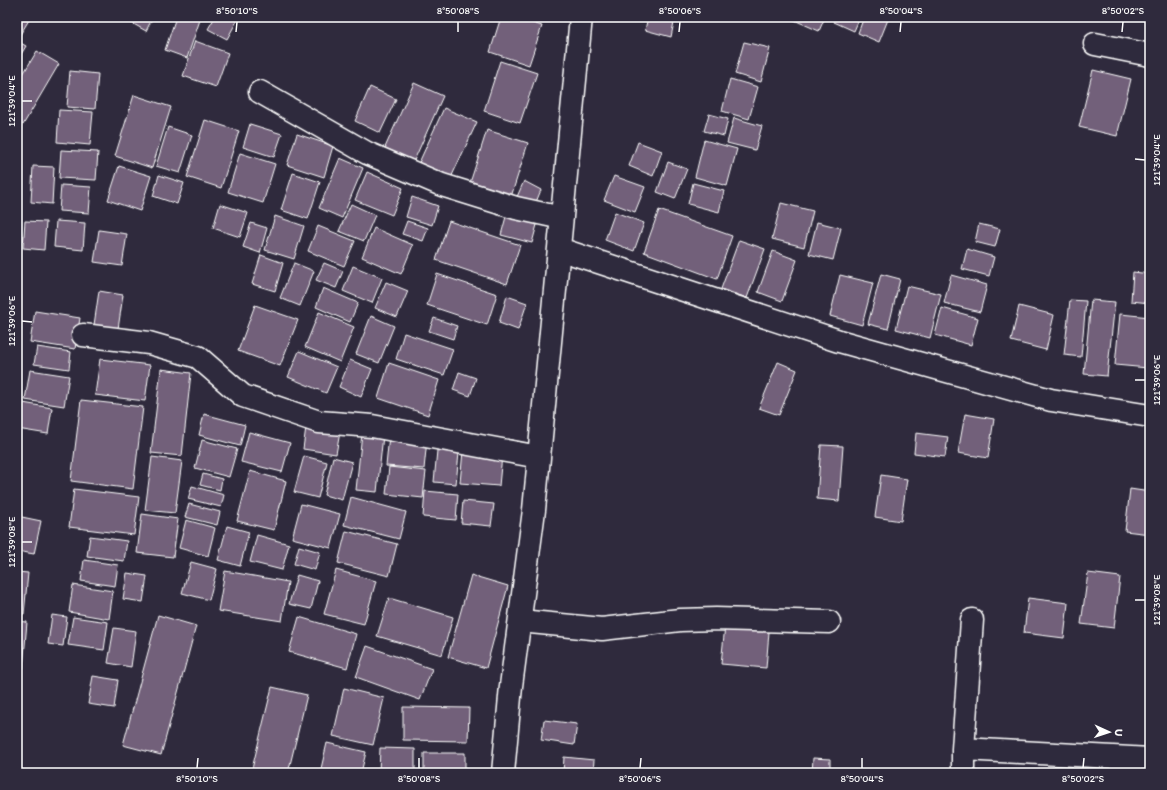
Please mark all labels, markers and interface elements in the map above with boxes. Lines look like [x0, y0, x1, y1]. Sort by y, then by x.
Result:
text: 8°50'10"S [216, 4, 258, 17]
text: 8°50'08"S [437, 4, 480, 17]
text: 8°50'06"S [659, 4, 702, 17]
text: 8°50'04"S [879, 4, 923, 17]
text: 8°50'02"S [1102, 4, 1145, 17]
text: 121°39'04"E [5, 75, 18, 127]
text: 121°39'04"E [1150, 134, 1163, 186]
text: 121°39'06"E [5, 295, 18, 346]
text: 121°39'06"E [1150, 354, 1163, 405]
text: 121°39'08"E [5, 516, 18, 567]
text: 121°39'08"E [1150, 574, 1163, 625]
north arrow [1089, 712, 1129, 752]
text: U [1112, 729, 1125, 736]
text: 8°50'10"S [176, 772, 218, 785]
text: 8°50'08"S [398, 772, 441, 785]
text: 8°50'06"S [619, 772, 662, 785]
text: 8°50'04"S [840, 772, 884, 785]
text: 8°50'02"S [1062, 772, 1105, 785]

